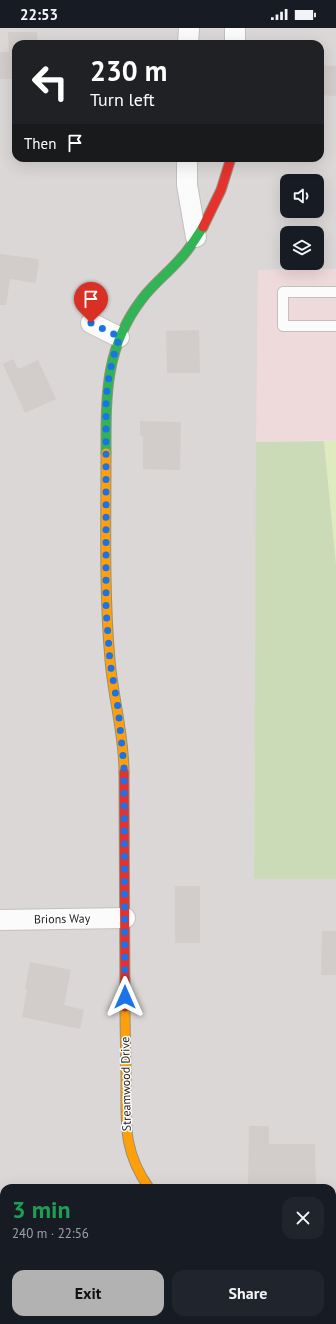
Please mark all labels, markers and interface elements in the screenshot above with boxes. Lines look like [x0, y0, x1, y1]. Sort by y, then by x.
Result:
text: 22:53 [20, 5, 58, 24]
text: 230 m [90, 52, 167, 89]
icon: left [24, 56, 76, 108]
text: Turn left [90, 88, 155, 111]
icon: arrive [64, 132, 86, 154]
text: Then [24, 134, 56, 153]
map controls [280, 174, 324, 270]
button: sound [280, 174, 324, 218]
button: layers [280, 226, 324, 270]
pin [74, 282, 108, 323]
icon: arrive [80, 288, 102, 310]
street label: Brions Way [34, 911, 91, 926]
position arrow [104, 976, 146, 1018]
street label: Streamwood Drive [117, 1037, 134, 1131]
text: 3 min [12, 1194, 71, 1225]
button: close [282, 1197, 324, 1239]
text: 240 m · 22:56 [12, 1225, 89, 1242]
button: Exit [12, 1270, 164, 1316]
button: Share [172, 1270, 324, 1316]

